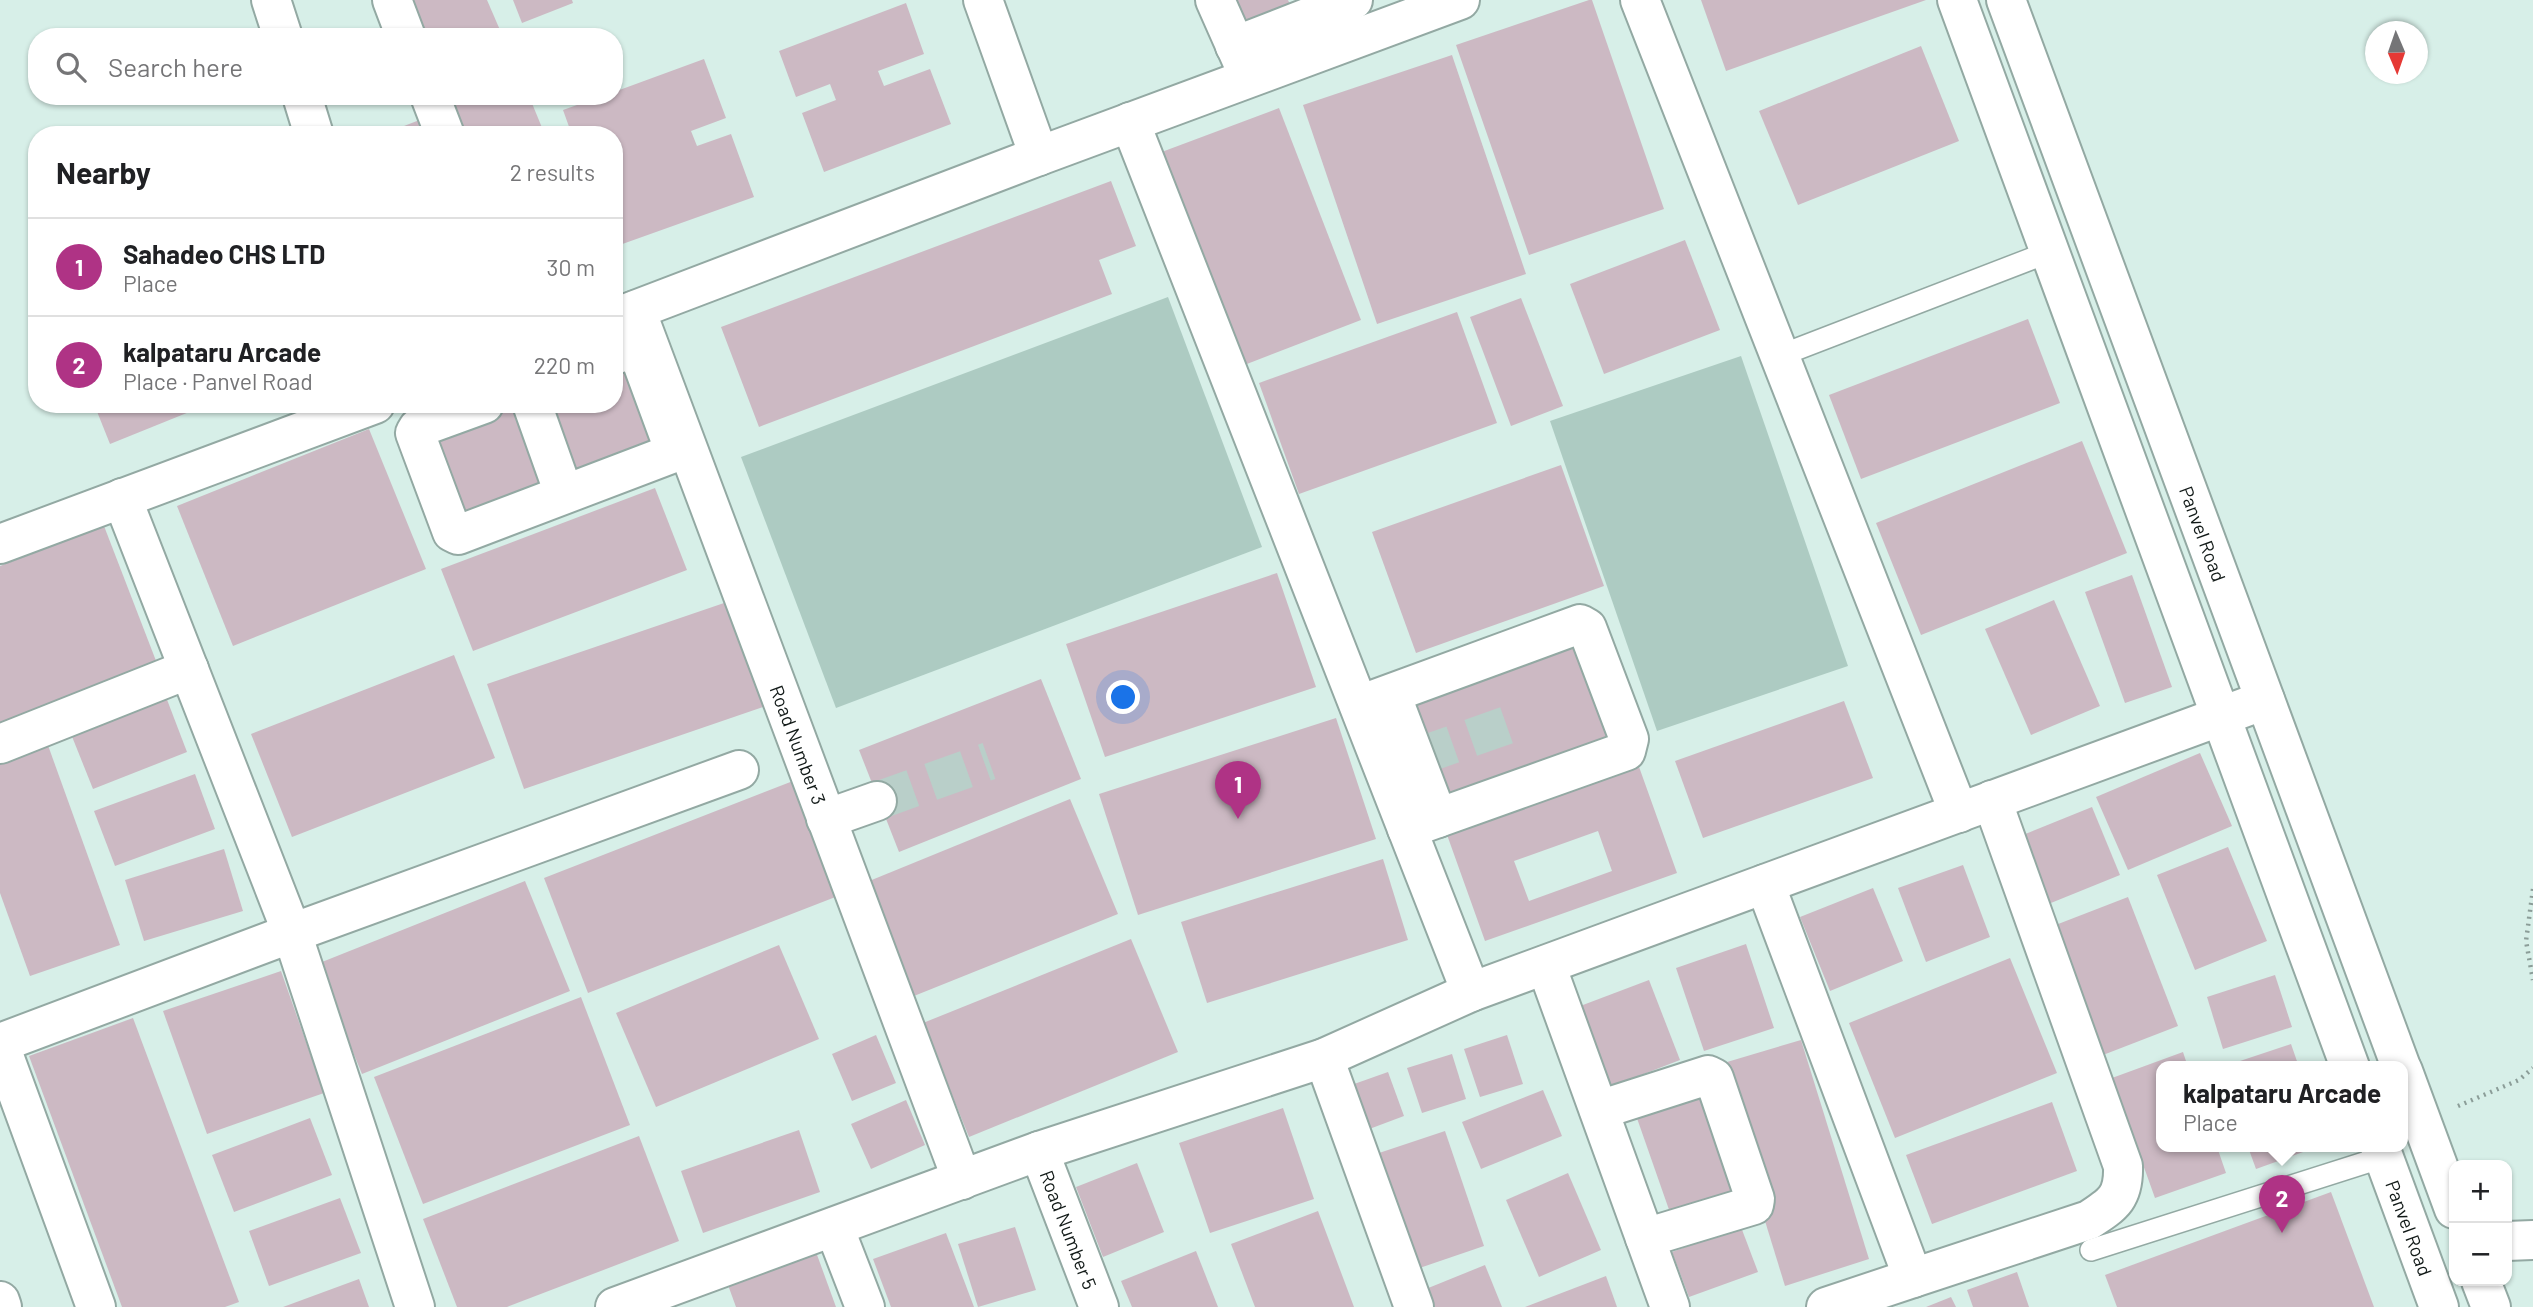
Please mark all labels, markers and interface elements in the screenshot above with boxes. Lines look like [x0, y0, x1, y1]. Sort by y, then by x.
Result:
north arrow [2365, 21, 2428, 84]
search box [28, 28, 623, 105]
icon: search [52, 48, 90, 86]
text: Search here [108, 51, 243, 82]
text: Nearby [56, 154, 151, 190]
text: 2 results [510, 158, 595, 186]
text: Sahadeo CHS LTD [123, 238, 325, 269]
text: 1 [75, 253, 83, 281]
text: 30 m [547, 253, 595, 281]
text: Place [123, 269, 178, 297]
text: kalpataru Arcade [123, 336, 321, 367]
text: 2 [73, 351, 85, 379]
text: 220 m [534, 351, 595, 379]
text: Place · Panvel Road [123, 367, 313, 395]
street label: Panvel Road [2175, 483, 2232, 585]
your location [1106, 680, 1140, 714]
street label: Road Number 3 [766, 682, 832, 807]
pin: 1 [1215, 761, 1261, 819]
popup [2156, 1061, 2408, 1152]
text: kalpataru Arcade [2183, 1077, 2381, 1108]
text: Place [2183, 1108, 2238, 1136]
map controls [2449, 1160, 2512, 1286]
button: + [2449, 1160, 2512, 1223]
street label: Road Number 5 [1036, 1167, 1102, 1292]
pin: 2 [2259, 1175, 2305, 1233]
street label: Panvel Road [2382, 1177, 2438, 1279]
button: − [2449, 1223, 2512, 1286]

